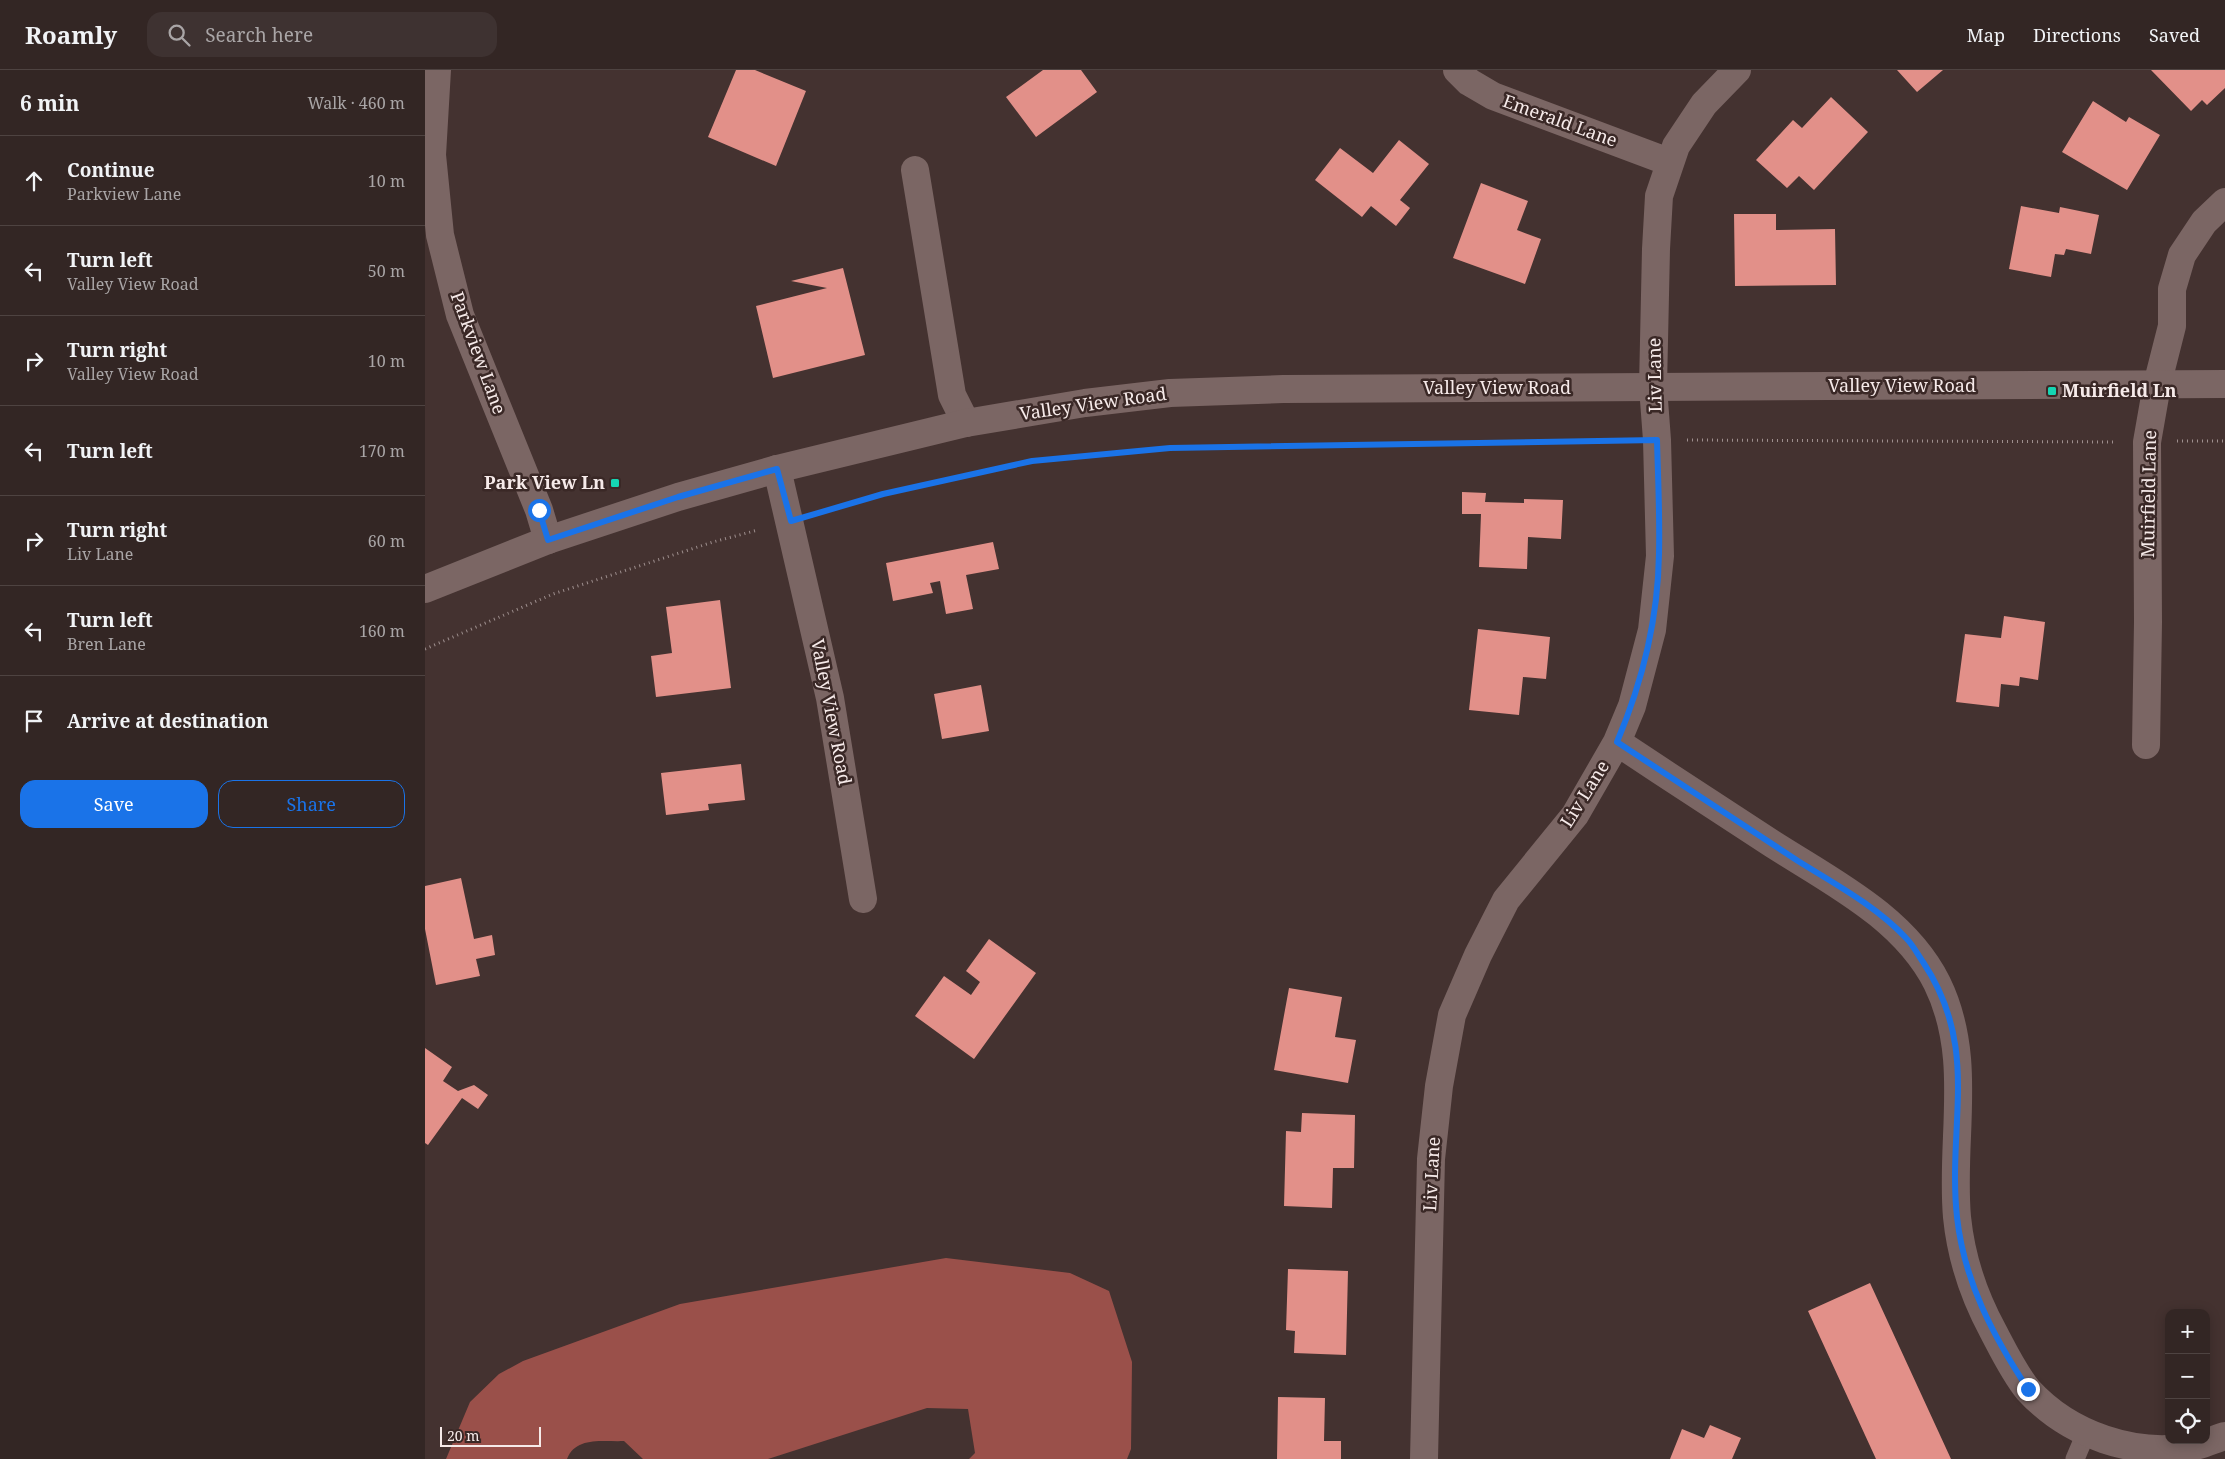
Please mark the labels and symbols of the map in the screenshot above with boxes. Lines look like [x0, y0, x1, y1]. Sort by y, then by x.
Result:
street label: Emerald Lane [1500, 88, 1621, 152]
street label: Parkview Lane [446, 288, 512, 417]
street label: Liv Lane [1641, 337, 1667, 413]
street label: Valley View Road [1828, 373, 1976, 397]
street label: Valley View Road [1423, 375, 1571, 399]
place label: Muirfield Ln [2062, 378, 2177, 402]
street label: Valley View Road [1018, 381, 1168, 425]
marker: Muirfield Ln [2046, 385, 2058, 397]
street label: Muirfield Lane [2135, 430, 2161, 558]
place label: Park View Ln [484, 470, 605, 494]
marker: Park View Ln [609, 477, 621, 489]
route start [528, 499, 551, 522]
street label: Valley View Road [806, 637, 858, 787]
street label: Liv Lane [1554, 755, 1614, 831]
street label: Liv Lane [1417, 1136, 1445, 1212]
route end [2017, 1378, 2040, 1401]
scale bar [440, 1424, 541, 1447]

